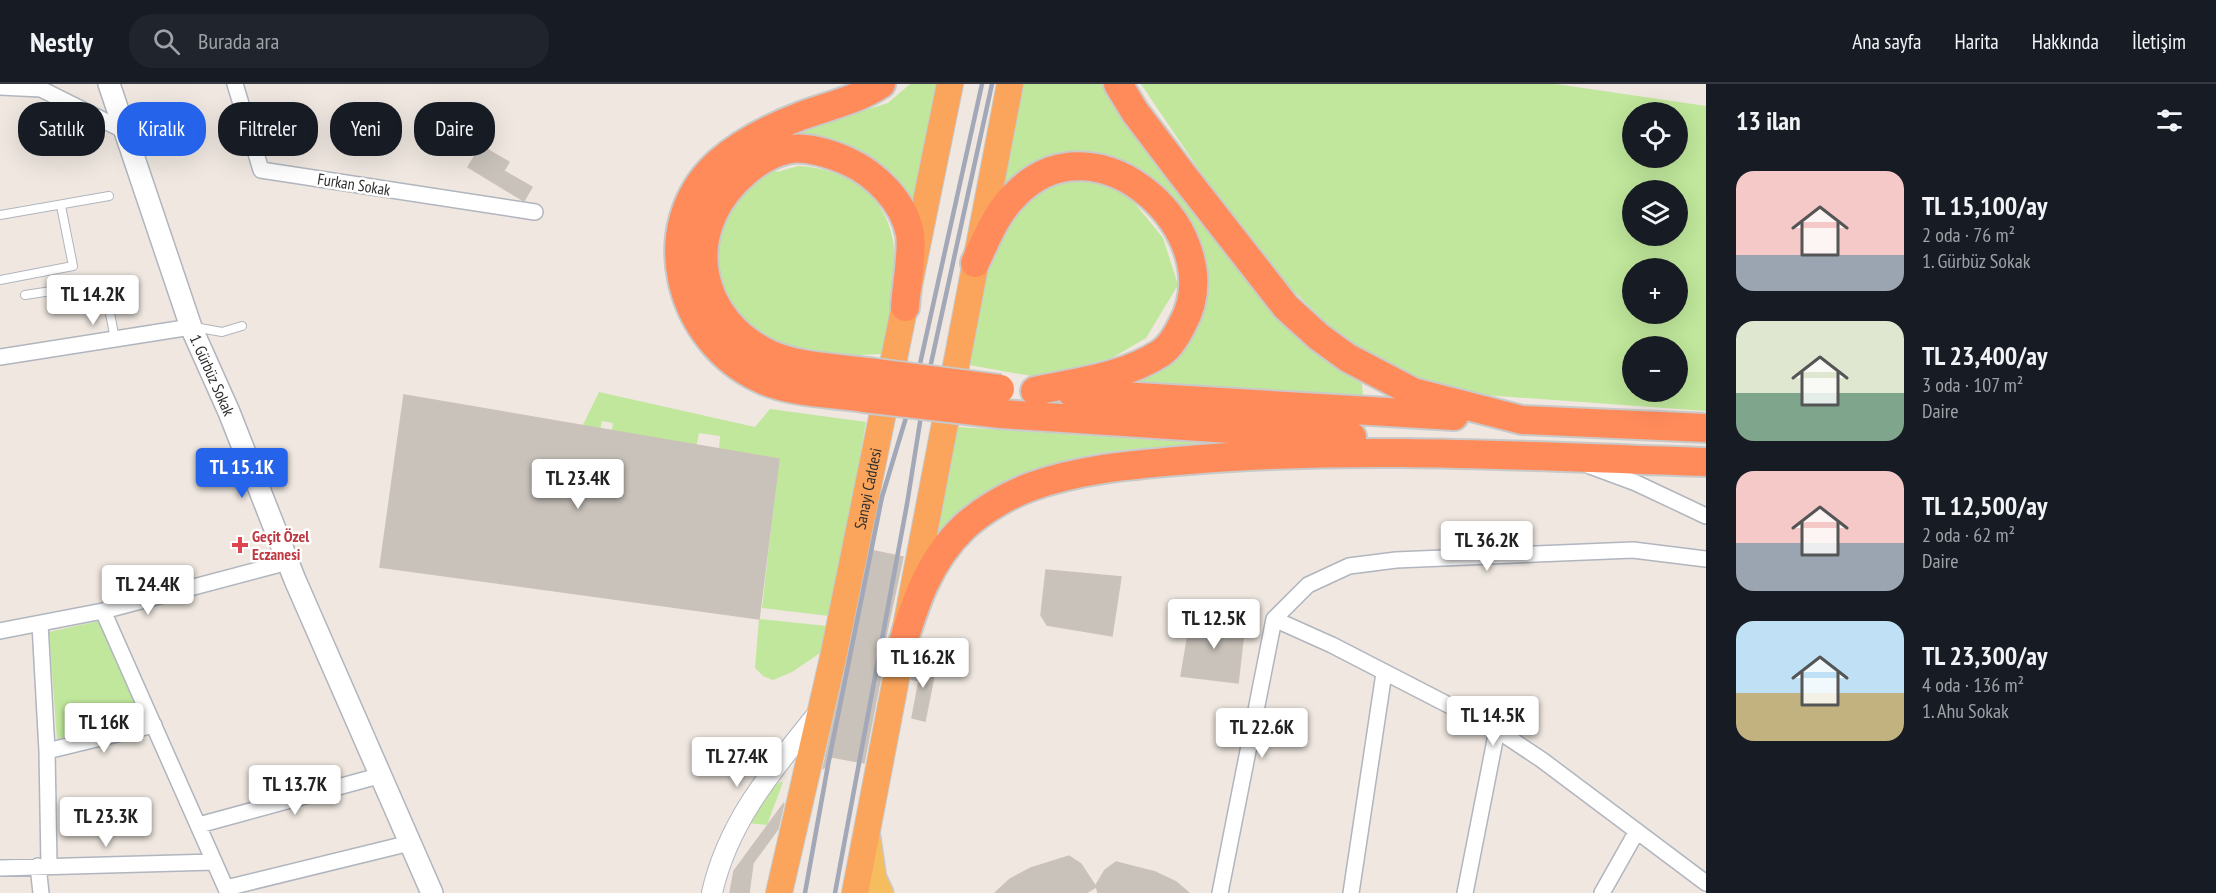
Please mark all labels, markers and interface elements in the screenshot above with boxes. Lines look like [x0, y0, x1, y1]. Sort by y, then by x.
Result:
search box [129, 14, 549, 68]
text: Nestly [30, 23, 93, 60]
icon: search [150, 25, 183, 58]
text: Burada ara [198, 27, 279, 55]
text: Ana sayfa [1852, 28, 1921, 55]
text: Harita [1954, 28, 1999, 55]
text: Hakkında [2032, 28, 2099, 55]
text: İletişim [2132, 28, 2186, 55]
chip: Satılık [18, 102, 105, 156]
chip: Kiralık [117, 102, 206, 156]
chip: Filtreler [218, 102, 318, 156]
chip: Yeni [330, 102, 402, 156]
chip: Daire [414, 102, 495, 156]
map controls [1622, 102, 1688, 402]
button: locate [1622, 102, 1688, 168]
text: 13 ilan [1736, 104, 1801, 137]
icon: filters [2153, 104, 2186, 137]
street label: Furkan Sokak [316, 168, 393, 200]
button: layers [1622, 180, 1688, 246]
text: TL 15,100/ay [1922, 189, 2048, 222]
icon: home [1784, 195, 1856, 267]
text: 2 oda · 76 m² [1922, 222, 2015, 248]
text: 1. Gürbüz Sokak [1922, 248, 2031, 274]
button: + [1622, 258, 1688, 324]
pin: TL 14.2K [31, 275, 155, 326]
text: TL 14.2K [61, 281, 125, 307]
street label: 1. Gürbüz Sokak [186, 331, 240, 419]
button: − [1622, 336, 1688, 402]
text: TL 23,400/ay [1922, 339, 2048, 372]
icon: home [1784, 345, 1856, 417]
text: 3 oda · 107 m² [1922, 372, 2023, 398]
text: Daire [1922, 398, 1959, 424]
street label: Sanayi Caddesi [849, 446, 886, 531]
pin: TL 15.1K [180, 448, 304, 499]
text: TL 15.1K [210, 454, 274, 480]
pin: TL 23.4K [516, 459, 640, 510]
text: TL 23.4K [546, 465, 610, 491]
text: TL 12,500/ay [1922, 489, 2048, 522]
icon: home [1784, 495, 1856, 567]
pin: TL 36.2K [1425, 521, 1549, 572]
text: 2 oda · 62 m² [1922, 522, 2015, 548]
place label: Geçit Özel Eczanesi [252, 526, 309, 564]
text: TL 36.2K [1455, 527, 1519, 553]
marker: Geçit Özel Eczanesi [233, 538, 247, 552]
text: Daire [1922, 548, 1959, 574]
pin: TL 24.4K [86, 565, 210, 616]
text: TL 24.4K [116, 571, 180, 597]
pin: TL 12.5K [1152, 599, 1276, 650]
text: TL 12.5K [1182, 605, 1246, 631]
pin: TL 16.2K [861, 638, 985, 689]
text: TL 23,300/ay [1922, 639, 2048, 672]
text: TL 16.2K [891, 644, 955, 670]
icon: home [1784, 645, 1856, 717]
text: 4 oda · 136 m² [1922, 672, 2024, 698]
pin: TL 14.5K [1431, 696, 1555, 747]
text: 1. Ahu Sokak [1922, 698, 2009, 724]
text: TL 14.5K [1461, 702, 1525, 728]
pin: TL 16K [55, 703, 153, 754]
pin: TL 22.6K [1200, 708, 1324, 759]
text: TL 16K [79, 709, 129, 735]
text: TL 22.6K [1230, 714, 1294, 740]
pin: TL 27.4K [675, 737, 799, 788]
text: TL 27.4K [706, 743, 768, 769]
pin: TL 13.7K [233, 765, 357, 816]
text: TL 13.7K [263, 771, 327, 797]
pin: TL 23.3K [44, 797, 168, 848]
text: TL 23.3K [74, 803, 138, 829]

